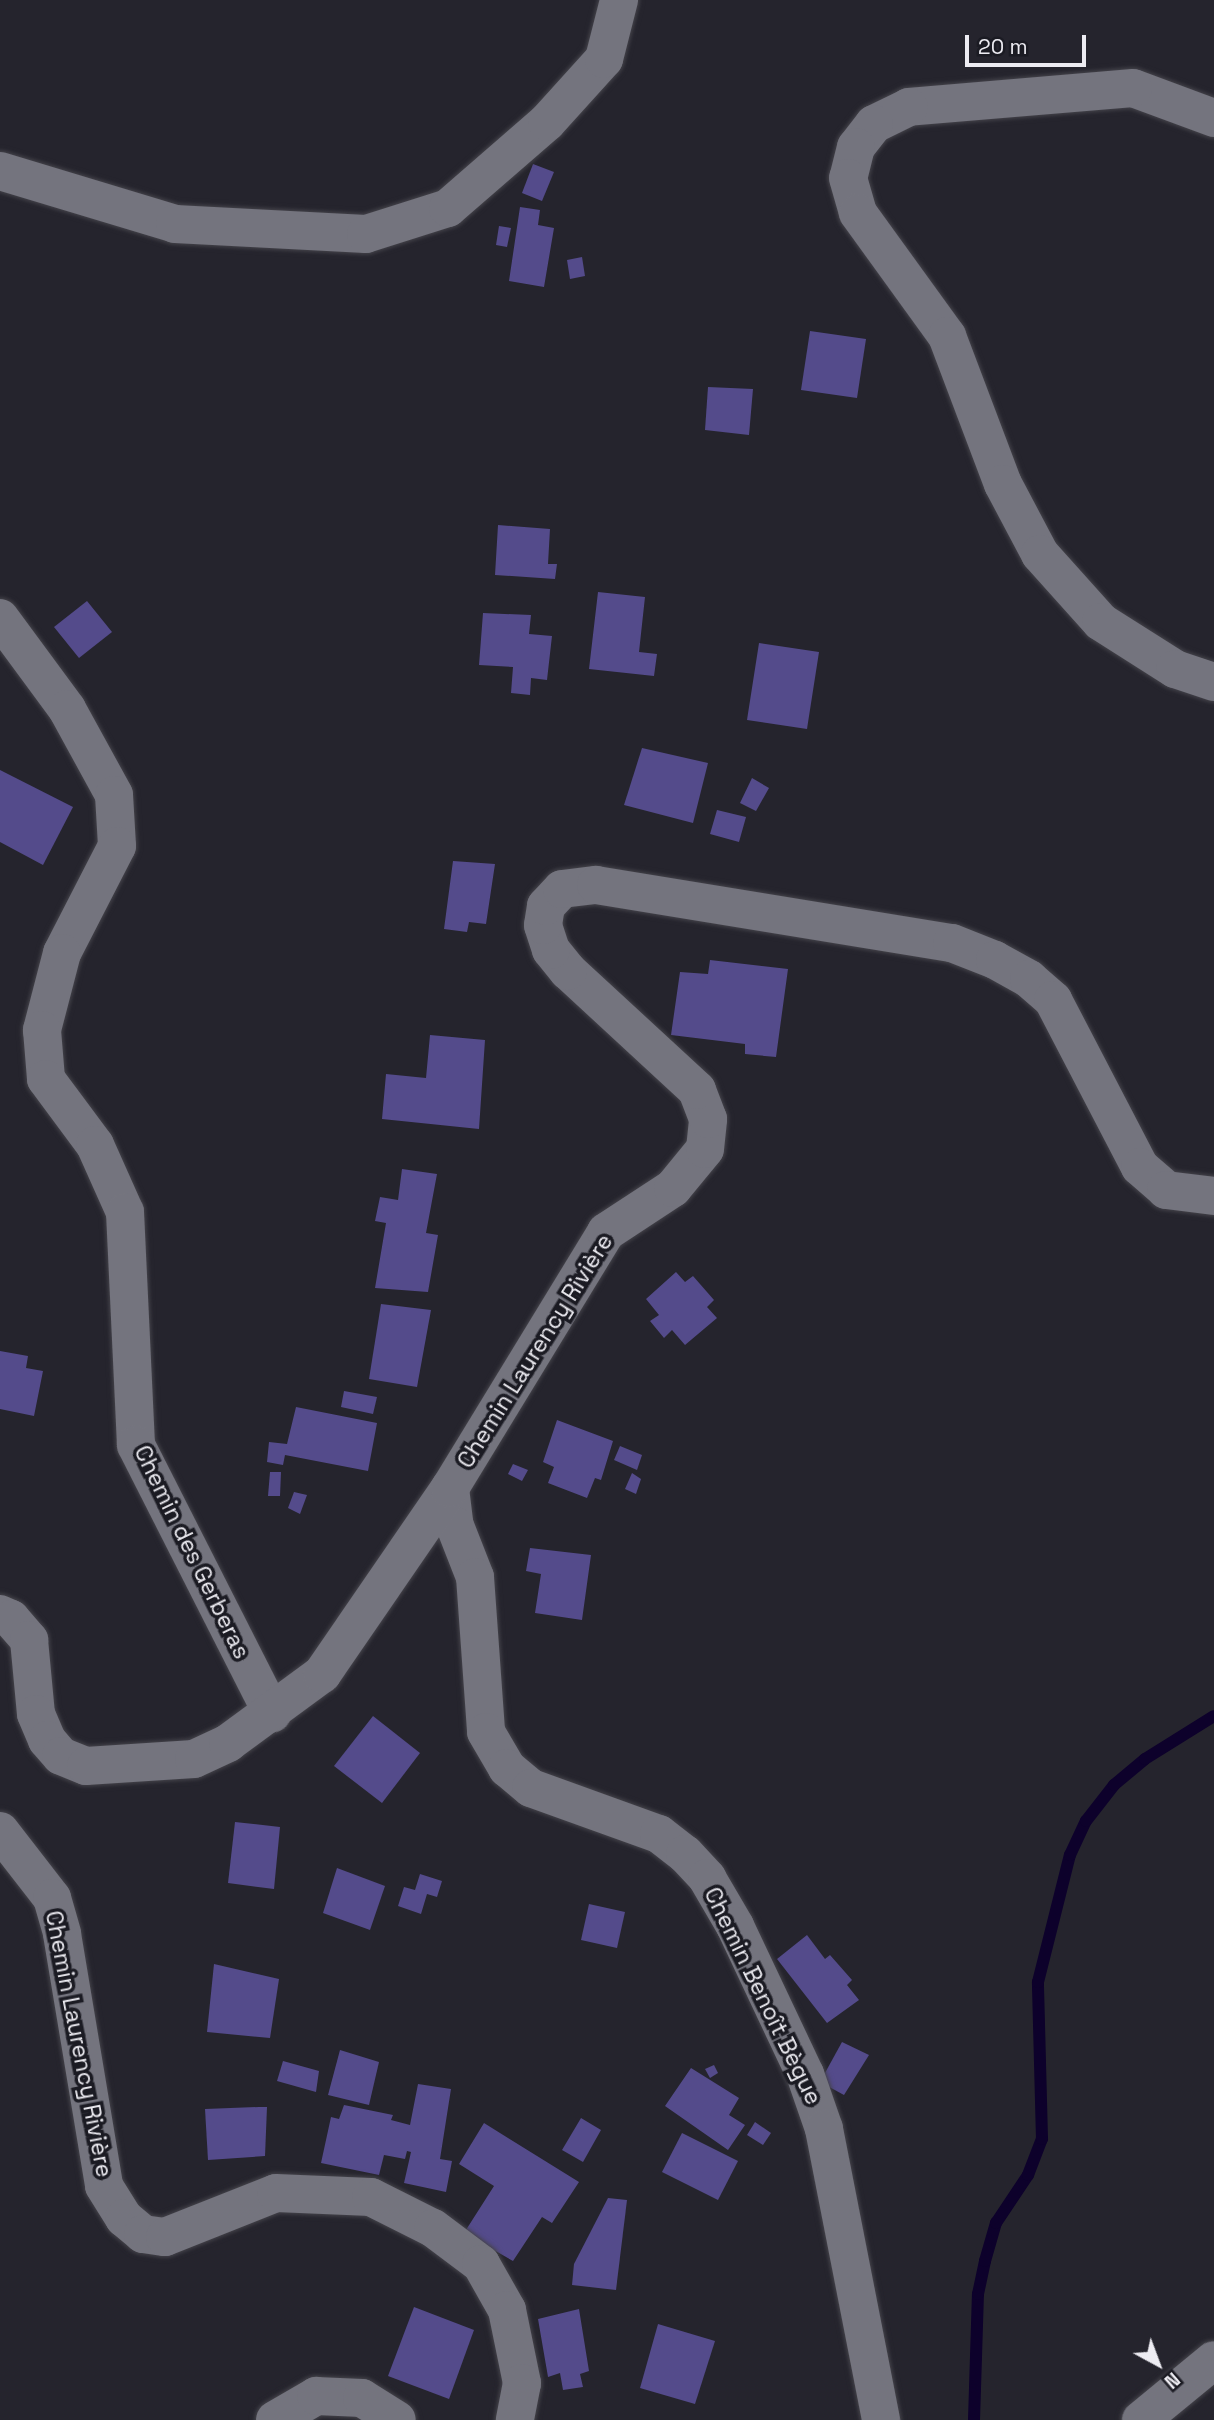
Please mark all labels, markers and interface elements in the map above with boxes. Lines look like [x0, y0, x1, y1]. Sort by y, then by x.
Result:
scale bar [969, 21, 1090, 65]
text: 20 m [978, 33, 1028, 60]
street label: Chemin Laurency Rivière [452, 1229, 618, 1473]
street label: Chemin des Gerberas [128, 1441, 256, 1663]
street label: Chemin Benoît Bègue [698, 1883, 828, 2109]
street label: Chemin Laurency Rivière [40, 1908, 118, 2180]
north arrow [1123, 2329, 1193, 2399]
text: N [1159, 2367, 1185, 2394]

